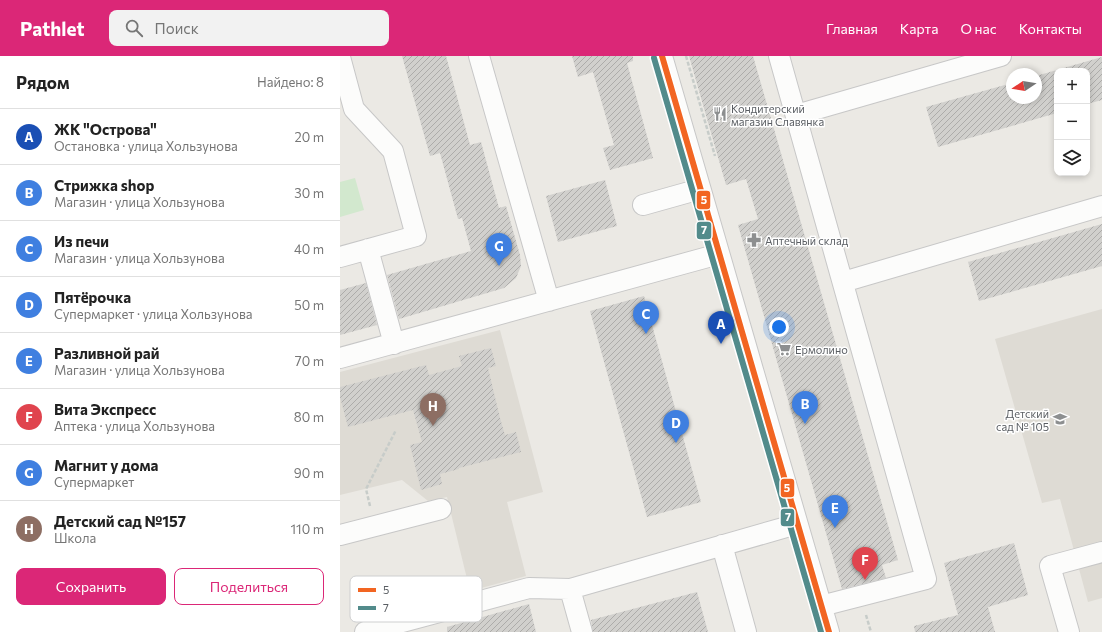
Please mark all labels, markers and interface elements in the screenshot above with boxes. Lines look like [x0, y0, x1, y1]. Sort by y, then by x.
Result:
search box [109, 10, 389, 46]
text: Pathlet [20, 17, 85, 40]
icon: search [123, 17, 145, 39]
text: Поиск [155, 19, 199, 37]
text: Главная [826, 20, 878, 37]
text: Карта [900, 20, 938, 37]
text: О нас [960, 20, 997, 37]
text: Контакты [1019, 20, 1082, 37]
north arrow [1006, 68, 1042, 104]
map controls [1054, 68, 1090, 176]
button: + [1054, 68, 1090, 104]
text: Рядом [16, 72, 70, 93]
text: Найдено: 8 [257, 74, 324, 90]
place label: Кондитерский магазин Славянка [731, 102, 824, 128]
button: − [1054, 104, 1090, 140]
restaurant icon: Кондитерский магазин Славянка [712, 106, 728, 122]
text: ЖК "Острова" [54, 120, 157, 138]
text: A [24, 129, 34, 145]
text: 20 m [295, 129, 324, 145]
text: Остановка · улица Хользунова [54, 138, 238, 154]
button: layers [1054, 140, 1090, 176]
text: Стрижка shop [54, 176, 154, 194]
text: B [25, 185, 33, 201]
text: 30 m [294, 185, 324, 201]
line badge: 5 [696, 190, 711, 210]
text: 5 [701, 193, 707, 206]
text: Магазин · улица Хользунова [54, 194, 225, 210]
line badge: 7 [696, 221, 712, 240]
text: 7 [701, 223, 707, 236]
text: Из печи [54, 232, 109, 250]
pharmacy icon: Аптечный склад [746, 232, 762, 248]
pin: G [486, 233, 512, 266]
place label: Аптечный склад [765, 234, 849, 247]
text: C [25, 241, 33, 257]
text: 40 m [294, 241, 324, 257]
text: Магазин · улица Хользунова [54, 250, 225, 266]
text: Пятёрочка [54, 288, 131, 306]
text: D [24, 297, 34, 313]
text: 50 m [294, 297, 324, 313]
pin: C [633, 301, 659, 334]
text: Супермаркет · улица Хользунова [54, 306, 253, 322]
pin: A [708, 311, 734, 344]
your location [769, 317, 789, 337]
supermarket icon: Ермолино [776, 341, 792, 357]
place label: Ермолино [795, 343, 848, 356]
text: Разливной рай [54, 344, 159, 362]
text: E [25, 353, 33, 369]
text: 70 m [295, 353, 324, 369]
text: Магазин · улица Хользунова [54, 362, 225, 378]
pin: B [792, 391, 818, 424]
pin: H [420, 393, 446, 426]
text: Вита Экспресс [54, 400, 156, 418]
place label: Детский сад № 105 [996, 407, 1049, 433]
text: F [25, 409, 33, 425]
text: 80 m [294, 409, 324, 425]
pin: D [663, 410, 689, 443]
school or university icon: Детский сад № 105 [1052, 411, 1068, 427]
text: Аптека · улица Хользунова [54, 418, 215, 434]
text: Магнит у дома [54, 456, 158, 474]
text: G [24, 465, 34, 481]
text: 90 m [294, 465, 324, 481]
text: Супермаркет [54, 474, 134, 490]
line badge: 5 [780, 478, 795, 498]
text: 5 [784, 481, 790, 494]
pin: E [822, 495, 848, 528]
line badge: 7 [780, 508, 795, 527]
text: 7 [785, 510, 791, 523]
text: Детский сад №157 [54, 512, 186, 530]
text: H [24, 521, 34, 537]
text: 110 m [291, 521, 324, 537]
text: Школа [54, 530, 96, 546]
pin: F [852, 547, 878, 580]
button: Сохранить [16, 568, 166, 605]
button: Поделиться [174, 568, 324, 605]
legend [350, 576, 482, 622]
text: 5 [383, 583, 389, 596]
text: 7 [383, 601, 389, 614]

